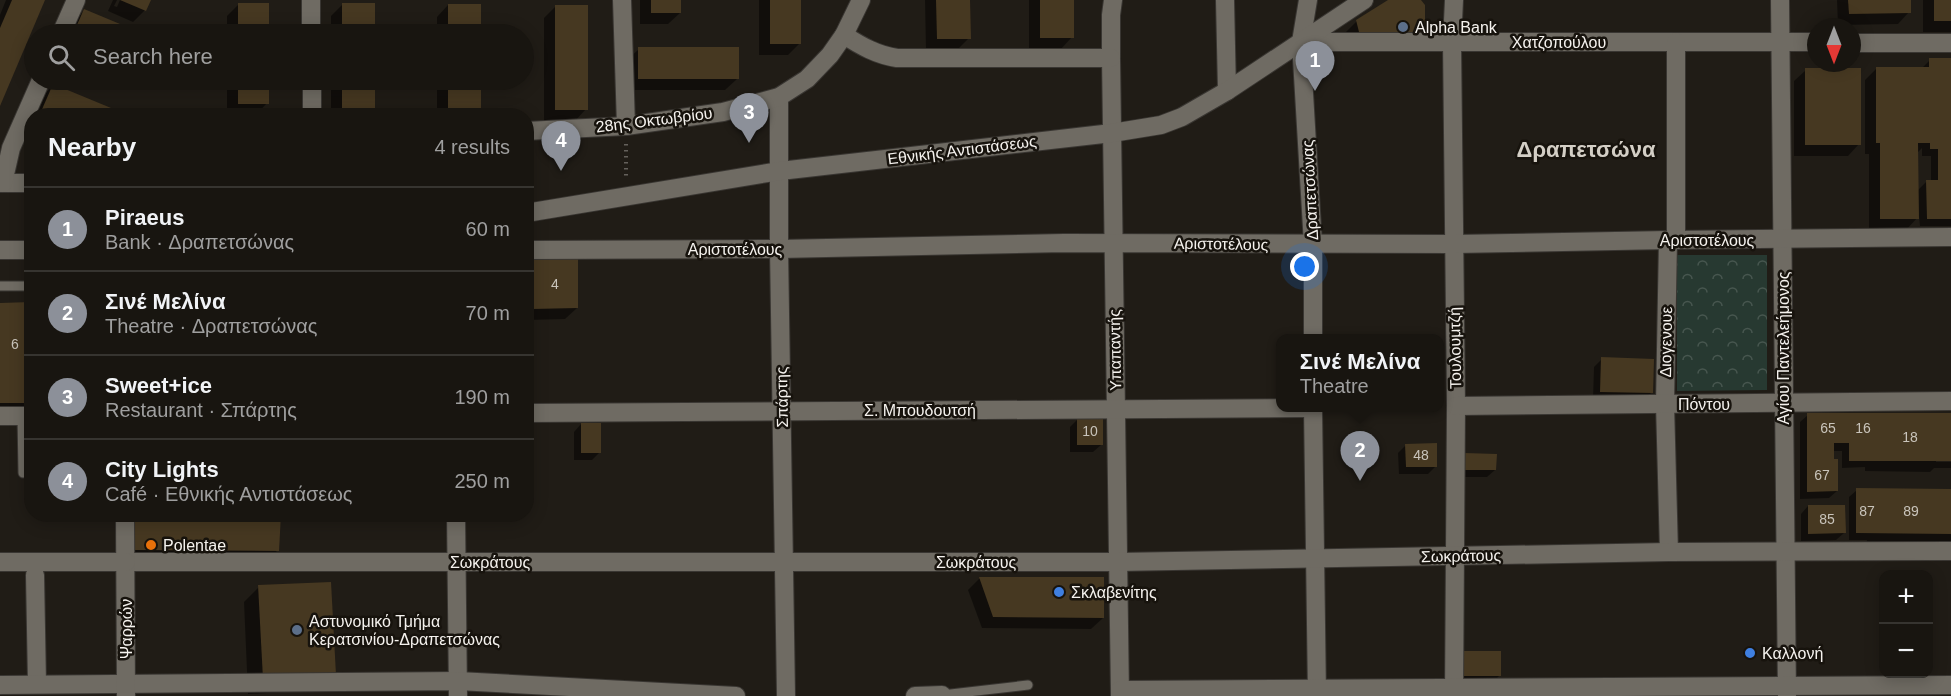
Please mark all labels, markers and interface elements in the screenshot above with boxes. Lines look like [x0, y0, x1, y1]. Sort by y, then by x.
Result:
north arrow [1807, 18, 1861, 72]
place label: Alpha Bank [1415, 19, 1498, 36]
marker: Alpha Bank [1396, 20, 1410, 34]
search box [24, 24, 534, 90]
street label: Χατζοπούλου [1512, 34, 1606, 52]
icon: search [45, 41, 78, 74]
pin: 1 [1296, 42, 1334, 91]
text: Search here [93, 44, 213, 69]
pin: 3 [730, 94, 768, 143]
street label: 28ης Οκτωβρίου [595, 104, 713, 136]
pin: 4 [542, 122, 580, 171]
text: Nearby [48, 132, 136, 162]
street label: Εθνικής Αντιστάσεως [887, 132, 1038, 168]
text: 4 results [434, 136, 510, 158]
district label: Δραπετσώνα [1517, 137, 1656, 162]
street label: Δραπετσώνας [1299, 139, 1321, 241]
text: Piraeus [105, 205, 185, 230]
text: 1 [62, 218, 73, 240]
text: 60 m [466, 218, 510, 240]
text: Bank · Δραπετσώνας [105, 231, 294, 253]
street label: Αριστοτέλους [1660, 232, 1755, 249]
street label: Αριστοτέλους [1174, 235, 1269, 253]
street label: Αριστοτέλους [688, 241, 783, 258]
your location [1290, 252, 1319, 281]
street label: Αγίου Παντελεήμονος [1775, 271, 1792, 425]
house number: 4 [551, 276, 559, 292]
text: Σινέ Μελίνα [105, 289, 225, 314]
text: 2 [62, 302, 73, 324]
text: 70 m [466, 302, 510, 324]
street label: Διογενουε [1657, 306, 1675, 378]
street label: Τουλουμτζή [1446, 307, 1465, 389]
street label: Υπαπαντής [1106, 309, 1124, 391]
text: Theatre · Δραπετσώνας [105, 315, 318, 337]
popup [1276, 334, 1444, 412]
house number: 6 [11, 336, 19, 352]
text: Σινέ Μελίνα [1300, 349, 1420, 374]
street label: Σπάρτης [773, 366, 791, 428]
text: Sweet+ice [105, 373, 212, 398]
text: Theatre [1300, 375, 1369, 397]
text: 3 [62, 386, 73, 408]
text: 190 m [454, 386, 510, 408]
street label: Πόντου [1678, 396, 1730, 413]
text: Restaurant · Σπάρτης [105, 399, 297, 421]
street label: Σ. Μπουδουτσή [864, 402, 976, 419]
house number: 65 [1820, 420, 1836, 436]
house number: 16 [1855, 420, 1871, 436]
house number: 10 [1082, 423, 1098, 439]
house number: 18 [1902, 429, 1918, 445]
pin: 2 [1340, 432, 1380, 481]
house number: 48 [1413, 447, 1429, 463]
text: City Lights [105, 457, 219, 482]
house number: 67 [1814, 467, 1830, 483]
text: 4 [62, 470, 73, 492]
text: 250 m [454, 470, 510, 492]
text: Café · Εθνικής Αντιστάσεως [105, 483, 353, 505]
house number: 87 [1859, 503, 1875, 519]
house number: 89 [1903, 503, 1919, 519]
house number: 85 [1819, 511, 1835, 527]
place label: Polentae [163, 537, 226, 554]
marker: Polentae [144, 538, 158, 552]
street label: Σωκράτους [1421, 547, 1502, 565]
street label: Σωκράτους [450, 554, 530, 571]
street label: Σωκράτους [936, 554, 1016, 571]
map controls [1879, 570, 1933, 678]
button: + [1879, 570, 1933, 624]
place label: Σκλαβενίτης [1071, 584, 1157, 601]
marker: Σκλαβενίτης [1052, 585, 1066, 599]
street label: Ψαρρών [118, 599, 135, 659]
place label: Αστυνομικό Τμήμα Κερατσινίου-Δραπετσώνας [309, 613, 500, 648]
marker: Αστυνομικό Τμήμα Κερατσινίου-Δραπετσώνας [290, 623, 304, 637]
button: − [1879, 624, 1933, 678]
place label: Καλλονή [1762, 645, 1823, 662]
marker: Καλλονή [1743, 646, 1757, 660]

